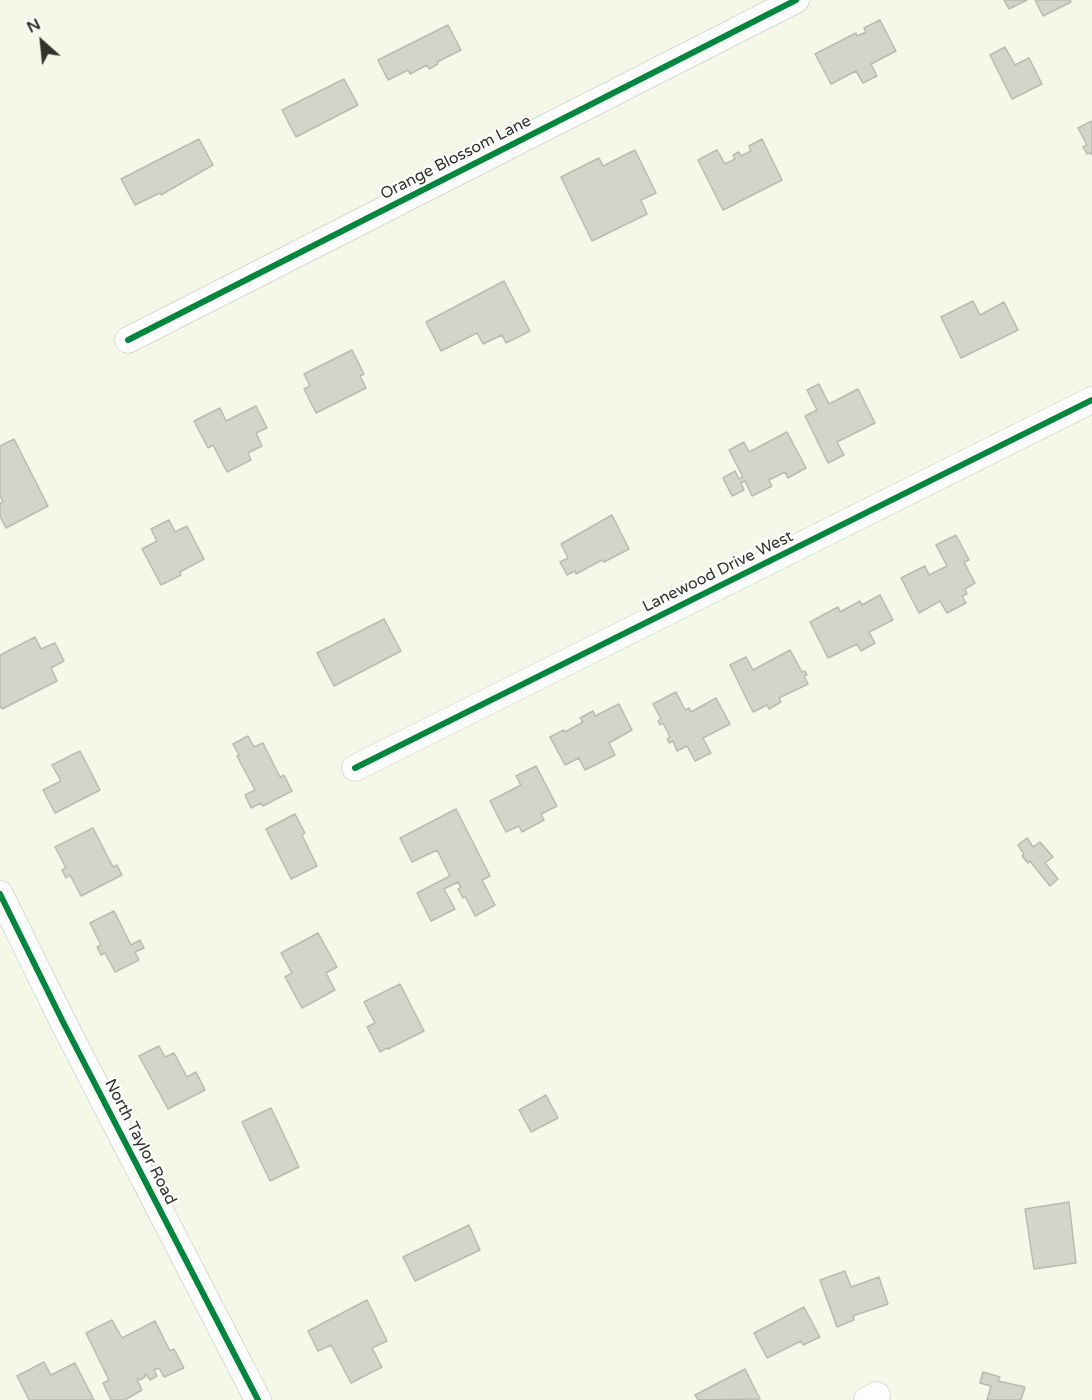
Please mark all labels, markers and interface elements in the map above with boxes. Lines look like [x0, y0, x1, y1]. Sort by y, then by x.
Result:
north arrow [12, 12, 72, 72]
text: N [24, 14, 44, 38]
street label: Orange Blossom Lane [377, 112, 535, 204]
street label: Lanewood Drive West [640, 527, 796, 617]
street label: North Taylor Road [100, 1076, 180, 1208]

